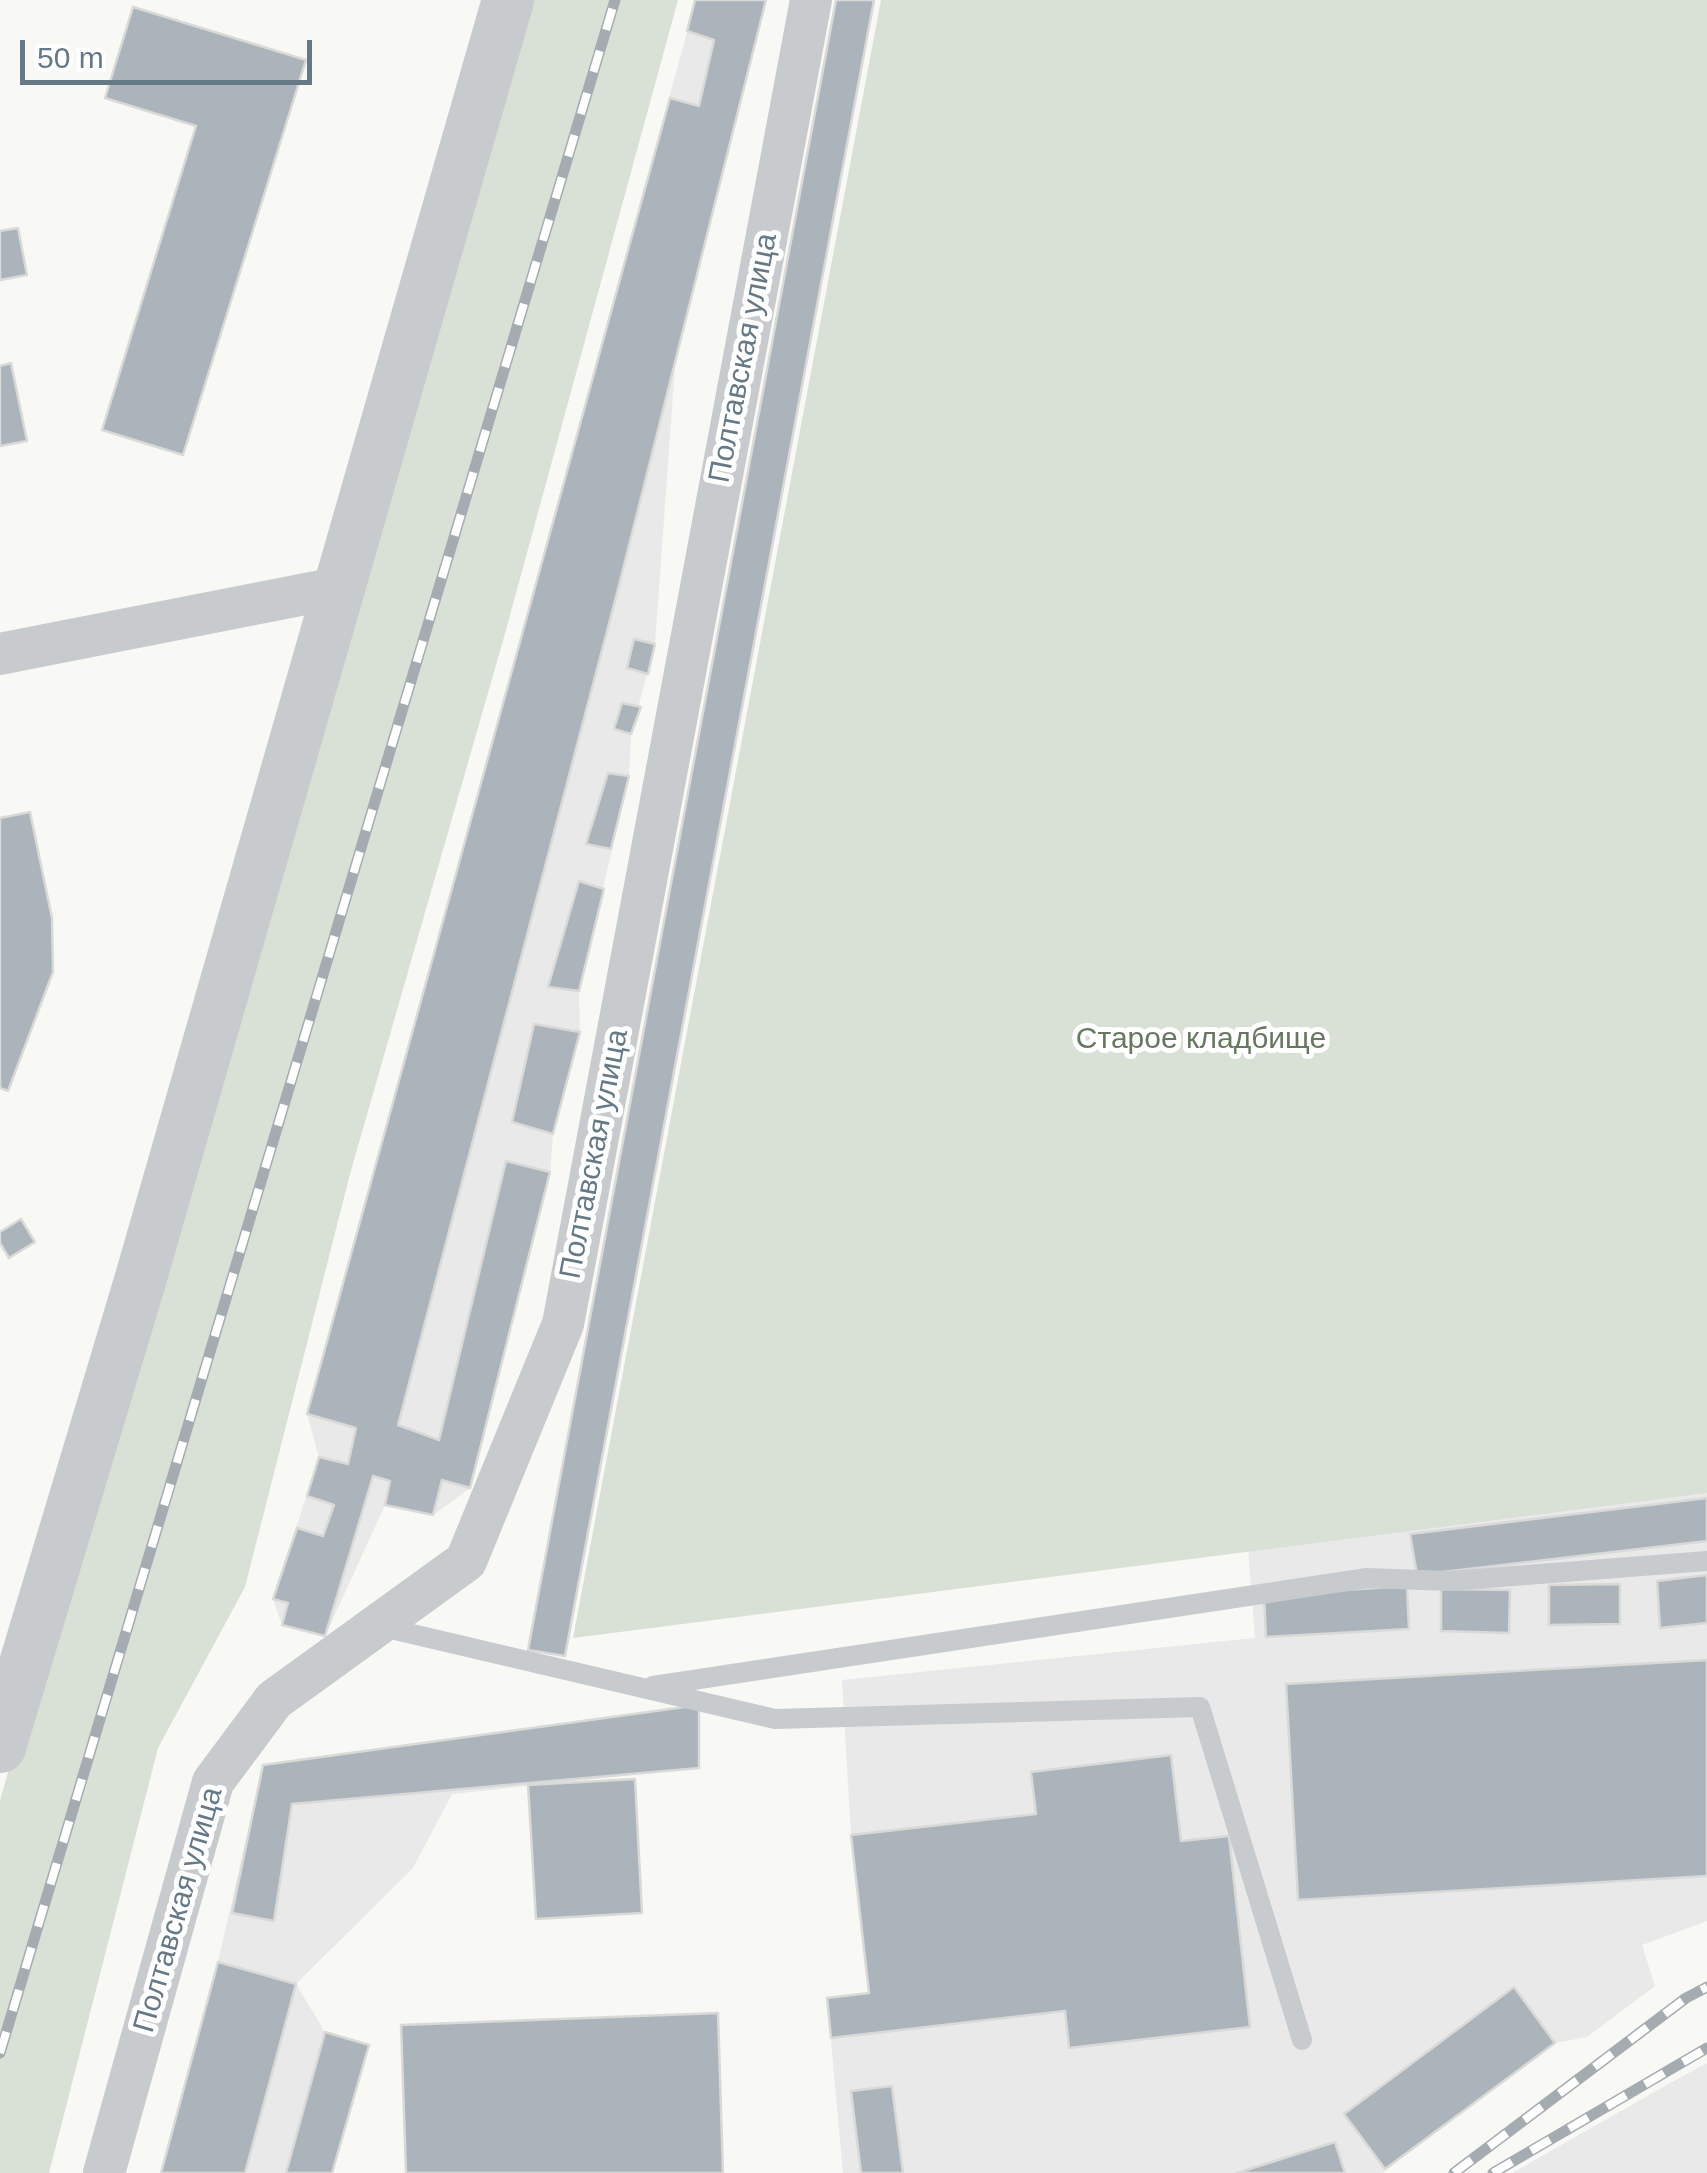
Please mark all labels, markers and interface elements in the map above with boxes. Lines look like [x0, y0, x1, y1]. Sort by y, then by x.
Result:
scale bar [25, 20, 318, 82]
text: 50 m [37, 41, 104, 74]
street label: Полтавская улица [702, 230, 786, 486]
park label: Старое кладбище [1076, 1022, 1326, 1058]
street label: Полтавская улица [553, 1026, 637, 1282]
street label: Полтавская улица [127, 1783, 231, 2037]

